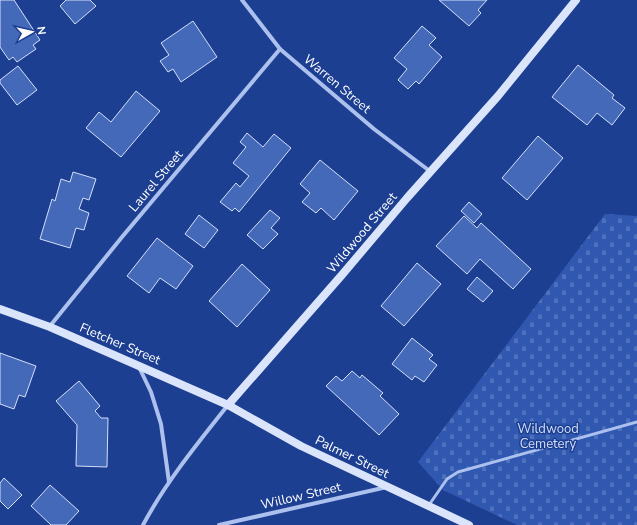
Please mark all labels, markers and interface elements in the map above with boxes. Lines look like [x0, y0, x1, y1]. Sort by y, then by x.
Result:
north arrow [12, 12, 52, 52]
text: N [33, 26, 49, 36]
street label: Warren Street [300, 50, 375, 118]
street label: Laurel Street [125, 146, 187, 216]
street label: Wildwood Street [323, 188, 401, 277]
street label: Fletcher Street [77, 319, 164, 369]
park label: Wildwood Cemetery [517, 420, 579, 453]
street label: Palmer Street [312, 431, 392, 483]
street label: Willow Street [259, 478, 343, 514]

